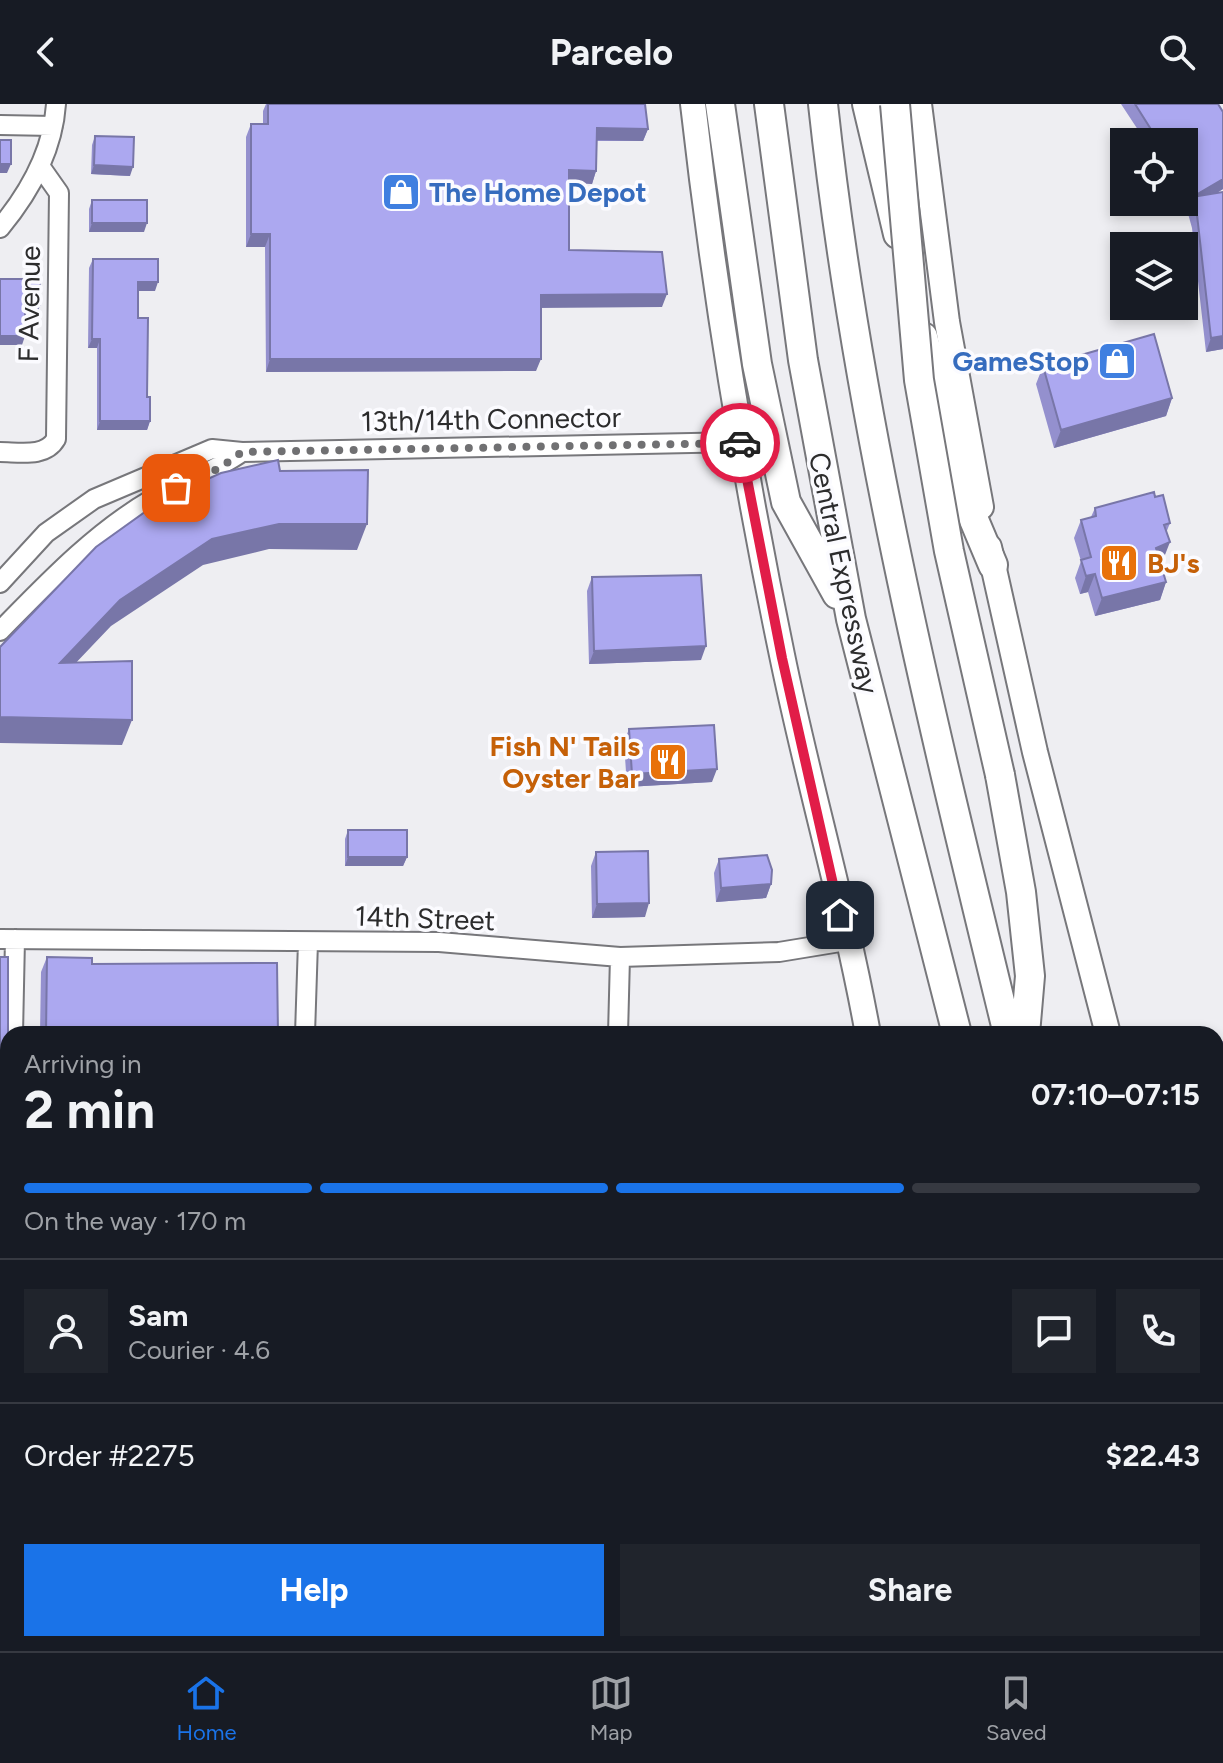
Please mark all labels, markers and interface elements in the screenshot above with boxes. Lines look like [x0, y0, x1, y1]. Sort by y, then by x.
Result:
icon: back [24, 30, 68, 74]
icon: search [1155, 30, 1199, 74]
text: Parcelo [550, 31, 673, 74]
map controls [1110, 128, 1198, 320]
button: locate [1110, 128, 1198, 216]
shop icon: The Home Depot [380, 171, 422, 213]
place label: The Home Depot [429, 175, 647, 209]
button: layers [1110, 232, 1198, 320]
street label: F Avenue [11, 245, 47, 363]
shop icon: GameStop [1096, 340, 1138, 382]
place label: GameStop [952, 344, 1089, 378]
street label: 13th/14th Connector [361, 400, 622, 438]
courier [700, 403, 780, 483]
icon: car [718, 421, 762, 465]
street label: Central Expressway [802, 449, 886, 697]
pin [142, 454, 210, 522]
icon: bag [154, 466, 198, 510]
restaurant icon: BJ's [1098, 542, 1140, 584]
place label: BJ's [1147, 546, 1200, 580]
place label: Fish N' Tails Oyster Bar [490, 729, 640, 795]
restaurant icon: Fish N' Tails Oyster Bar [647, 741, 689, 783]
pin [806, 881, 874, 949]
icon: home [818, 893, 862, 937]
street label: 14th Street [354, 899, 496, 937]
text: Arriving in [24, 1048, 142, 1080]
text: 07:10–07:15 [1031, 1076, 1200, 1113]
text: 2 min [24, 1079, 155, 1141]
text: On the way · 170 m [24, 1205, 246, 1237]
button: person [24, 1289, 108, 1373]
button: chat [1012, 1289, 1096, 1373]
button: phone [1116, 1289, 1200, 1373]
text: Sam [128, 1297, 188, 1334]
text: Courier · 4.6 [128, 1334, 270, 1366]
text: Order #2275 [24, 1437, 195, 1474]
text: $22.43 [1106, 1437, 1200, 1474]
button: Help [24, 1544, 604, 1636]
button: Share [620, 1544, 1200, 1636]
tab: Home [176, 1671, 236, 1746]
tab: Map [589, 1671, 633, 1746]
tab: Saved [986, 1671, 1047, 1746]

